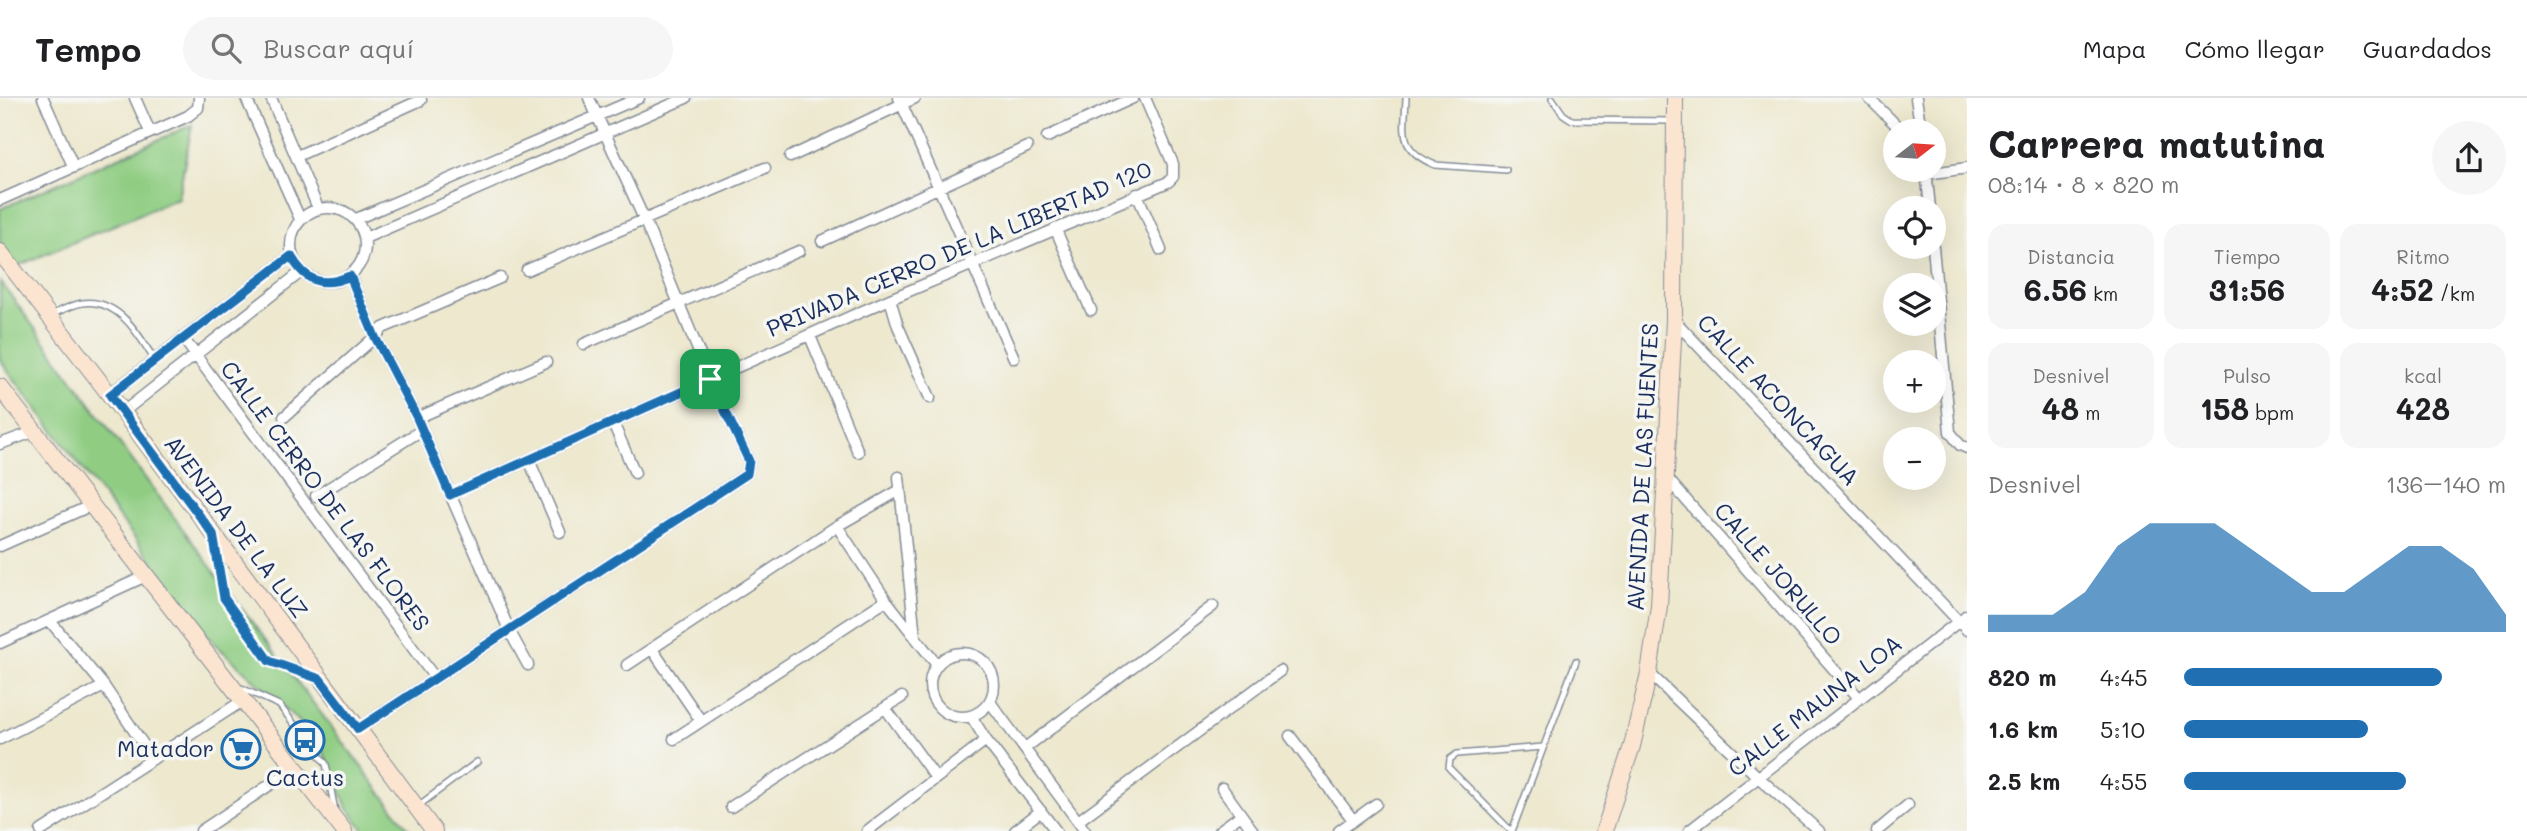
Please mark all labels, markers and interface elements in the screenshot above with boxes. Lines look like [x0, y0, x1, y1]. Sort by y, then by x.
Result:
search box [183, 17, 673, 80]
text: Tempo [35, 27, 141, 70]
icon: search [207, 29, 245, 67]
text: Buscar aquí [263, 31, 414, 65]
text: Mapa [2083, 33, 2147, 64]
text: Cómo llegar [2185, 33, 2325, 64]
text: Guardados [2363, 33, 2492, 64]
text: Carrera matutina [1988, 118, 2326, 168]
north arrow [1883, 119, 1946, 182]
map controls [1883, 119, 1946, 490]
button: share [2432, 121, 2506, 195]
street label: PRIVADA CERRO DE LA LIBERTAD 120 [762, 153, 1156, 343]
text: 08:14 · 8 × 820 m [1988, 169, 2179, 199]
button: locate [1883, 196, 1946, 259]
text: Distancia [2027, 244, 2115, 269]
text: Tiempo [2214, 244, 2280, 269]
text: Ritmo [2397, 244, 2449, 269]
text: 6.56 [2024, 269, 2087, 309]
text: 31:56 [2209, 269, 2285, 309]
text: 4:52 [2371, 269, 2434, 309]
button: layers [1883, 273, 1946, 336]
text: km [2087, 281, 2118, 306]
text: /km [2434, 281, 2475, 306]
street label: CALLE ACONCAGUA [1691, 307, 1866, 491]
street label: AVENIDA DE LAS FUENTES [1619, 322, 1665, 612]
pin [680, 349, 740, 409]
button: + [1883, 350, 1946, 413]
street label: CALLE CERRO DE LAS FLORES [214, 354, 437, 636]
icon: arrive [691, 360, 729, 398]
text: Desnivel [2033, 363, 2109, 388]
text: Pulso [2223, 363, 2271, 388]
text: kcal [2404, 363, 2442, 388]
text: 48 [2042, 388, 2079, 428]
text: 158 [2200, 388, 2249, 428]
text: 428 [2396, 388, 2450, 428]
text: m [2079, 400, 2100, 425]
text: bpm [2249, 400, 2294, 425]
button: − [1883, 427, 1946, 490]
street label: AVENIDA DE LA LUZ [158, 429, 315, 624]
text: Desnivel [1988, 469, 2081, 499]
text: 136–140 m [2386, 469, 2506, 499]
street label: CALLE JORULLO [1708, 495, 1849, 651]
street label: CALLE MAUNA LOA [1721, 628, 1908, 783]
text: 820 m [1988, 662, 2056, 692]
text: 4:45 [2100, 662, 2148, 692]
text: 1.6 km [1988, 714, 2058, 744]
text: 5:10 [2100, 714, 2145, 744]
bus stop icon: Cactus [284, 719, 326, 761]
supermarket icon: Matador [220, 728, 262, 770]
place label: Matador [117, 733, 214, 763]
place label: Cactus [266, 762, 344, 792]
text: 2.5 km [1988, 766, 2060, 796]
text: 4:55 [2100, 766, 2147, 796]

